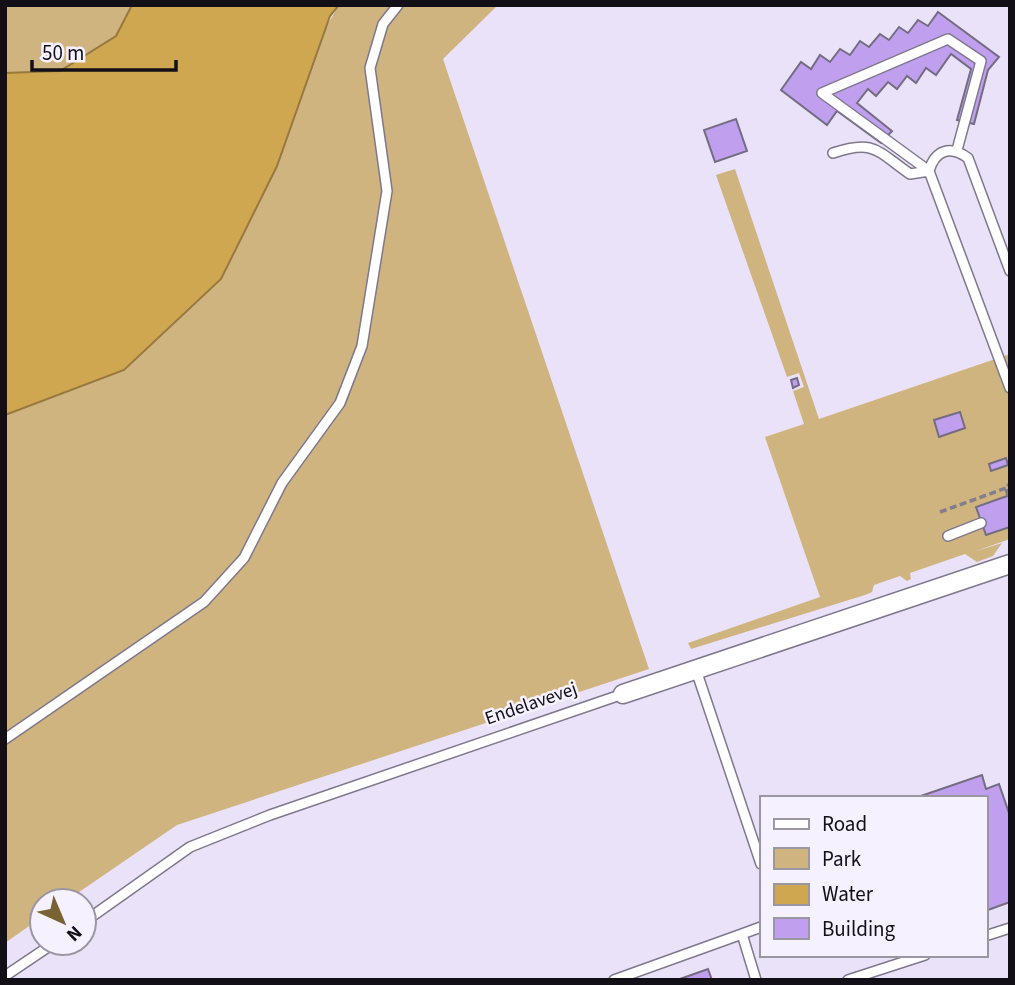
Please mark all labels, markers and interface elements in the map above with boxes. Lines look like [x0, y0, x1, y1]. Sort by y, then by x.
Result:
scale bar [32, 28, 175, 72]
text: 50 m [42, 38, 84, 68]
street label: Endelavevej [481, 676, 581, 732]
legend [760, 796, 987, 957]
text: Road [822, 809, 867, 839]
text: Park [822, 844, 862, 874]
text: Water [822, 879, 874, 909]
north arrow [28, 887, 98, 957]
text: Building [822, 914, 896, 944]
text: N [60, 919, 88, 947]

